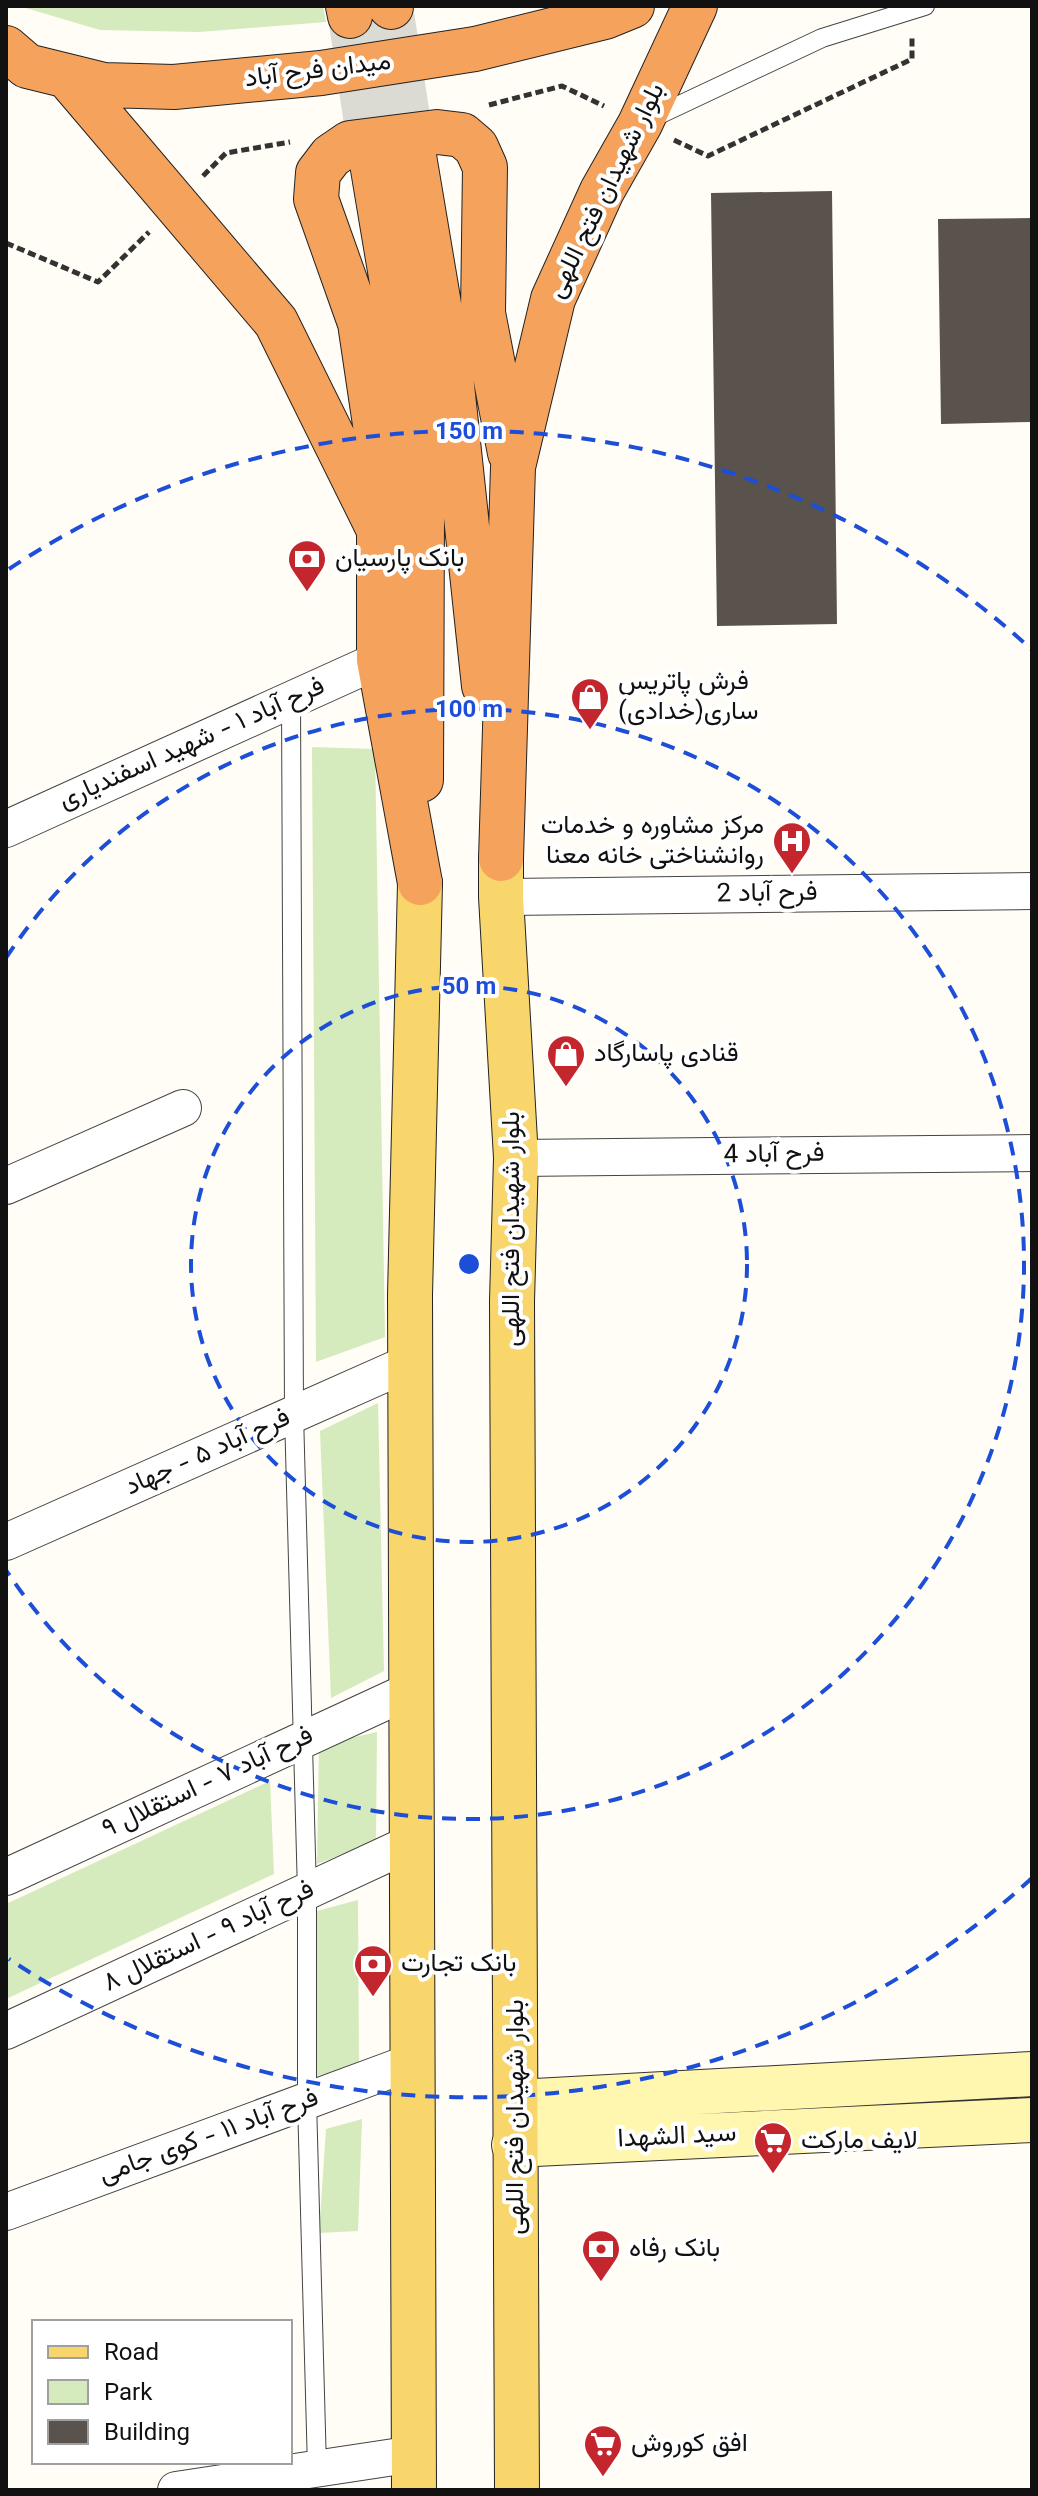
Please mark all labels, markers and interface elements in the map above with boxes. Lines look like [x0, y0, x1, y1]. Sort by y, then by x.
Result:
street label: میدان فرح آباد [243, 42, 393, 100]
street label: بلوار شهیدان فتح اللهی [537, 76, 677, 306]
text: 150 m [435, 414, 503, 452]
bank icon: بانک پارسیان [286, 538, 328, 593]
place label: بانک پارسیان [335, 539, 464, 580]
place label: فرش پاتریس (خدادی)ساری [618, 662, 758, 733]
street label: فرح آباد ۱ - شهید اسفندیاری [52, 667, 332, 821]
shop icon: فرش پاتریس (خدادی)ساری [569, 676, 611, 731]
text: 100 m [435, 692, 503, 730]
place label: مرکز مشاوره و خدمات روانشناختی خانه معنا [541, 806, 764, 877]
hospital icon: مرکز مشاوره و خدمات روانشناختی خانه معنا [771, 820, 813, 875]
street label: فرح آباد 2 [716, 873, 818, 915]
text: 50 m [442, 969, 496, 1007]
shop icon: قنادی پاسارگاد [545, 1033, 587, 1088]
place label: قنادی پاسارگاد [594, 1034, 739, 1075]
street label: بلوار شهیدان فتح اللهی [492, 1111, 533, 1347]
street label: فرح آباد 4 [723, 1134, 825, 1176]
centre of rings [455, 1250, 483, 1278]
street label: فرح آباد ۵ - جهاد [119, 1398, 297, 1508]
street label: فرح آباد ۷ - استقلال ۹ [96, 1716, 320, 1850]
street label: فرح آباد ۹ - استقلال ۸ [97, 1870, 321, 2004]
bank icon: بانک تجارت [352, 1943, 394, 1998]
place label: بانک تجارت [401, 1944, 516, 1985]
street label: بلوار شهیدان فتح اللهی [496, 1999, 537, 2235]
street label: فرح آباد ۱۱ - کوی جامی [93, 2078, 325, 2196]
street label: سید الشهدا [616, 2113, 738, 2161]
supermarket icon: لایف مارکت [752, 2120, 794, 2175]
place label: لایف مارکت [801, 2121, 918, 2162]
bank icon: بانک رفاه [580, 2228, 622, 2283]
place label: بانک رفاه [629, 2229, 720, 2270]
legend [32, 2320, 292, 2464]
text: Road [104, 2335, 159, 2373]
text: Park [104, 2375, 153, 2413]
text: Building [104, 2415, 190, 2453]
supermarket icon: افق کوروش [582, 2423, 624, 2478]
place label: افق کوروش [631, 2424, 748, 2465]

